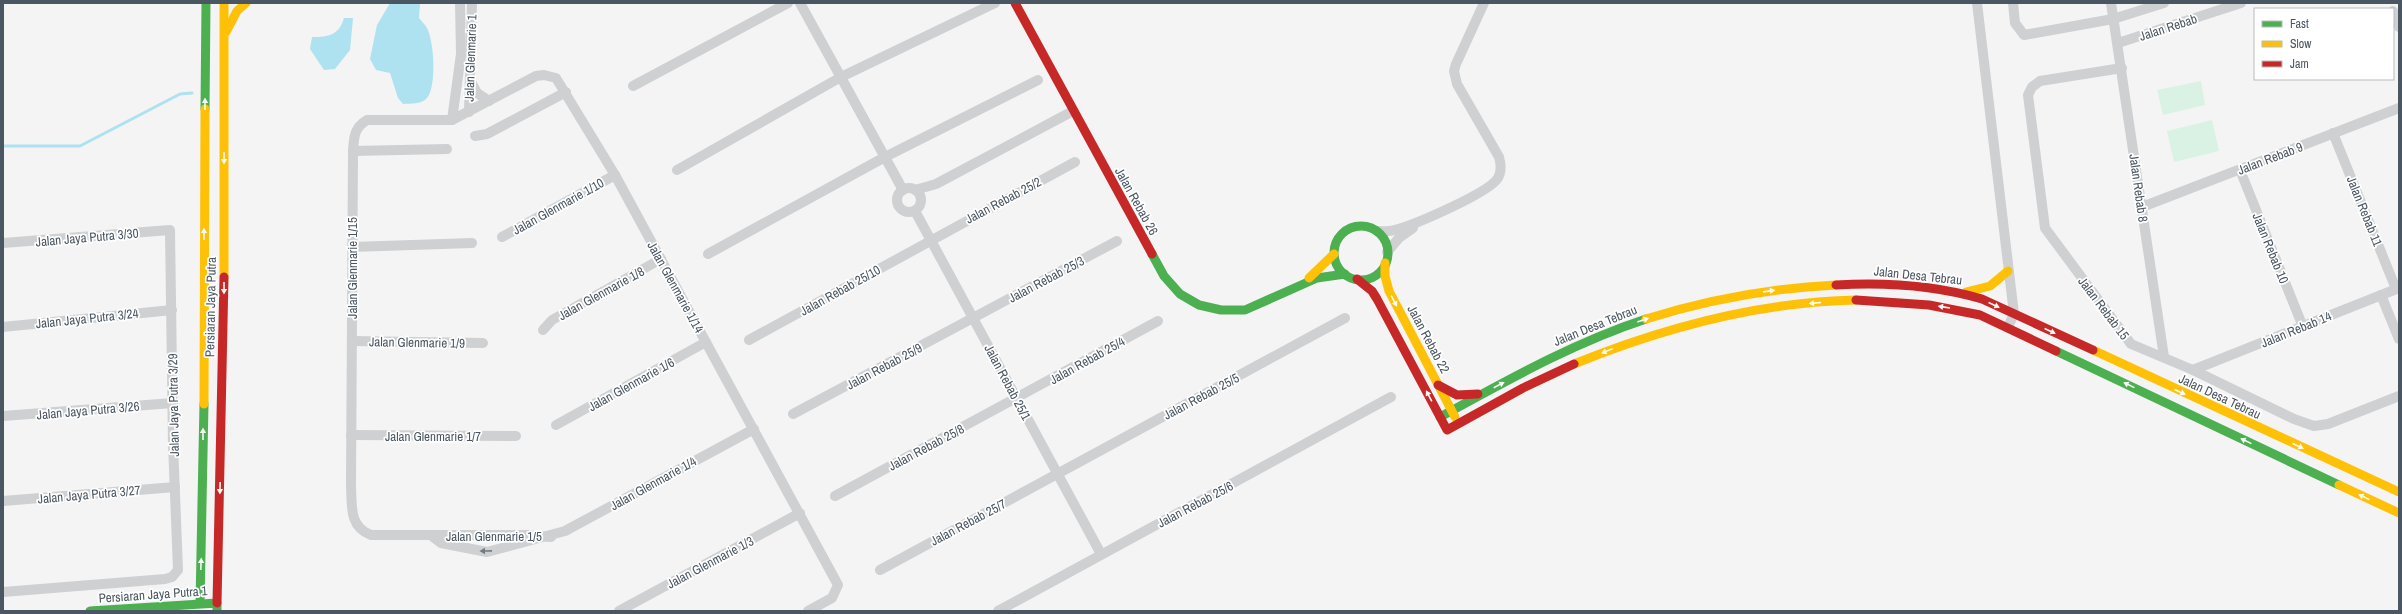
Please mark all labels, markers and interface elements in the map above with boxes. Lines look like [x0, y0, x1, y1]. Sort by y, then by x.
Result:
legend [2254, 8, 2394, 80]
street label: Jalan Rebab [2137, 10, 2199, 45]
street label: Jalan Glenmarie 1 [460, 14, 481, 102]
text: Fast [2290, 16, 2309, 32]
text: Slow [2290, 36, 2312, 52]
text: Jam [2290, 56, 2309, 72]
one-way arrow [202, 97, 208, 110]
street label: Jalan Rebab 9 [2235, 138, 2305, 179]
one-way arrow [221, 152, 227, 165]
street label: Jalan Rebab 8 [2125, 153, 2152, 223]
street label: Jalan Rebab 26 [1111, 164, 1162, 238]
street label: Jalan Rebab 25/2 [962, 173, 1044, 228]
street label: Jalan Glenmarie 1/10 [510, 174, 607, 239]
street label: Jalan Rebab 11 [2343, 174, 2386, 249]
street label: Jalan Rebab 10 [2249, 210, 2292, 286]
street label: Jalan Glenmarie 1/15 [344, 217, 361, 319]
street label: Jalan Jaya Putra 3/30 [35, 225, 139, 250]
one-way arrow [201, 227, 207, 240]
street label: Jalan Glenmarie 1/14 [643, 239, 708, 336]
street label: Jalan Rebab 25/3 [1005, 252, 1087, 307]
street label: Persiaran Jaya Putra [201, 257, 220, 357]
street label: Jalan Rebab 25/10 [797, 261, 884, 320]
street label: Jalan Desa Tebrau [1873, 262, 1963, 289]
street label: Jalan Glenmarie 1/8 [555, 263, 647, 324]
street label: Jalan Rebab 15 [2074, 273, 2133, 343]
one-way arrow [221, 282, 227, 295]
one-way arrow [1763, 288, 1776, 294]
one-way arrow [1391, 295, 1397, 306]
one-way arrow [1809, 300, 1821, 306]
street label: Jalan Desa Tebrau [1551, 301, 1640, 350]
street label: Jalan Rebab 22 [1404, 302, 1454, 376]
one-way arrow [1988, 302, 2000, 308]
one-way arrow [1938, 304, 1950, 310]
street label: Jalan Jaya Putra 3/24 [35, 305, 139, 332]
street label: Jalan Rebab 14 [2258, 308, 2334, 351]
one-way arrow [1637, 317, 1649, 323]
one-way arrow [2044, 328, 2055, 334]
street label: Jalan Glenmarie 1/9 [369, 333, 465, 352]
street label: Jalan Rebab 25/4 [1047, 333, 1128, 388]
street label: Jalan Rebab 25/9 [843, 339, 925, 394]
street label: Jalan Rebab 25/1 [980, 341, 1035, 423]
one-way arrow [1601, 348, 1613, 354]
street label: Jalan Jaya Putra 3/29 [164, 353, 183, 457]
street label: Jalan Glenmarie 1/6 [585, 354, 677, 415]
street label: Jalan Rebab 25/5 [1160, 369, 1242, 424]
street label: Jalan Desa Tebrau [2176, 370, 2264, 423]
one-way arrow [1493, 382, 1505, 388]
one-way arrow [2123, 382, 2135, 388]
one-way arrow [2175, 389, 2187, 395]
one-way arrow [1426, 390, 1432, 402]
street label: Jalan Jaya Putra 3/26 [36, 398, 140, 423]
street label: Jalan Rebab 25/8 [885, 420, 967, 475]
one-way arrow [200, 427, 206, 440]
street label: Jalan Glenmarie 1/7 [385, 428, 481, 445]
one-way arrow [2241, 438, 2252, 444]
one-way arrow [2293, 443, 2304, 449]
street label: Jalan Glenmarie 1/4 [607, 453, 699, 514]
street label: Jalan Rebab 25/6 [1154, 477, 1236, 532]
street label: Jalan Jaya Putra 3/27 [37, 482, 141, 507]
one-way arrow [216, 482, 223, 494]
one-way arrow [2358, 494, 2369, 500]
street label: Jalan Rebab 25/7 [927, 495, 1009, 550]
street label: Jalan Glenmarie 1/5 [446, 528, 542, 545]
street label: Jalan Glenmarie 1/3 [664, 532, 757, 592]
one-way arrow [480, 547, 492, 554]
one-way arrow [198, 558, 205, 570]
street label: Persiaran Jaya Putra 1 [98, 582, 208, 607]

